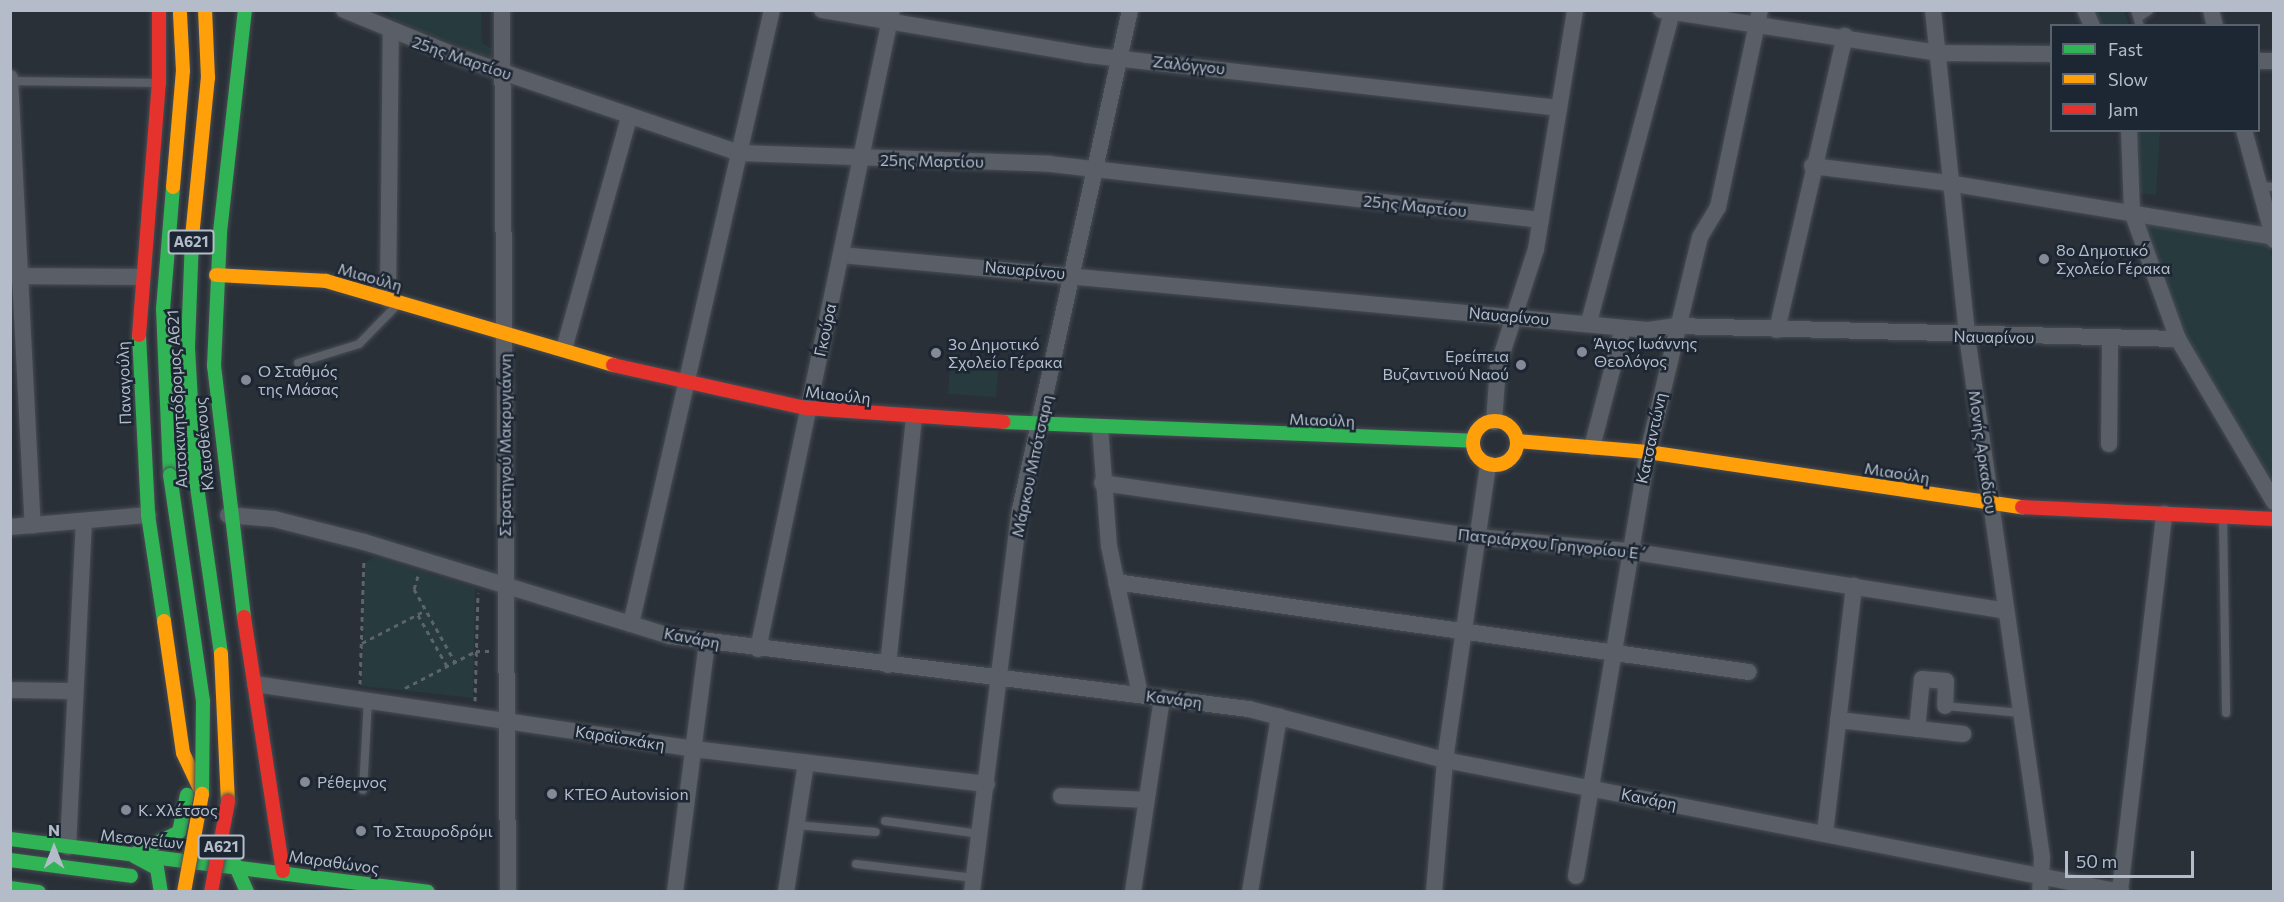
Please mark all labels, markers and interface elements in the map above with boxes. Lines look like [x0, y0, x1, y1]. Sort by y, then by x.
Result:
legend [2050, 24, 2260, 132]
street label: 25ης Μαρτίου [410, 32, 514, 84]
text: Fast [2108, 38, 2143, 60]
street label: Ζαλόγγου [1152, 52, 1226, 78]
text: Slow [2108, 68, 2148, 90]
text: Jam [2108, 98, 2138, 120]
street label: 25ης Μαρτίου [880, 150, 984, 172]
street label: 25ης Μαρτίου [1362, 191, 1468, 221]
road number: Α621 [167, 230, 215, 254]
place label: 8ο Δημοτικό Σχολείο Γέρακα [2056, 240, 2171, 278]
marker: 8ο Δημοτικό Σχολείο Γέρακα [2037, 252, 2051, 266]
street label: Ναυαρίνου [984, 257, 1066, 283]
street label: Μιαούλη [336, 259, 404, 295]
street label: Γκούρα [810, 302, 840, 358]
street label: Ναυαρίνου [1468, 303, 1550, 329]
street label: Αυτοκινητόδρομος Α621 [163, 309, 191, 489]
street label: Ναυαρίνου [1953, 327, 2035, 347]
place label: Άγιος Ιωάννης Θεολόγος [1594, 333, 1698, 371]
place label: 3ο Δημοτικό Σχολείο Γέρακα [948, 334, 1063, 372]
street label: Παναγούλη [113, 341, 135, 425]
marker: Άγιος Ιωάννης Θεολόγος [1575, 345, 1589, 359]
marker: 3ο Δημοτικό Σχολείο Γέρακα [929, 346, 943, 360]
place label: Ερείπεια Βυζαντινού Ναού [1382, 346, 1509, 384]
street label: Στρατηγού Μακρυγιάννη [495, 353, 515, 537]
marker: Ερείπεια Βυζαντινού Ναού [1514, 358, 1528, 372]
place label: Ο Σταθμός της Μάσας [258, 361, 339, 399]
marker: Ο Σταθμός της Μάσας [239, 373, 253, 387]
street label: Μιαούλη [804, 382, 872, 408]
street label: Μονής Αρκαδίου [1965, 389, 2001, 515]
street label: Κατσαντώνη [1632, 391, 1670, 485]
street label: Μάρκου Μπότσαρη [1008, 393, 1056, 539]
street label: Κλεισθένους [190, 396, 218, 492]
street label: Μιαούλη [1289, 409, 1355, 431]
street label: Μιαούλη [1863, 458, 1931, 488]
street label: Πατριάρχου Γρηγορίου Ε΄ [1457, 524, 1649, 564]
street label: Κανάρη [663, 623, 721, 653]
street label: Κανάρη [1145, 686, 1203, 712]
street label: Καραϊσκάκη [574, 721, 666, 755]
place label: Ρέθεμνος [317, 772, 387, 792]
marker: Ρέθεμνος [298, 775, 312, 789]
place label: ΚΤΕΟ Autovision [564, 784, 689, 804]
street label: Κανάρη [1620, 784, 1678, 814]
marker: ΚΤΕΟ Autovision [545, 787, 559, 801]
place label: Κ. Χλέτσος [138, 800, 218, 820]
marker: Κ. Χλέτσος [119, 803, 133, 817]
north arrow [24, 818, 84, 878]
text: N [48, 820, 60, 839]
place label: Το Σταυροδρόμι [373, 821, 493, 841]
marker: Το Σταυροδρόμι [354, 824, 368, 838]
street label: Μεσογείων [99, 825, 185, 853]
road number: Α621 [197, 835, 245, 859]
scale bar [2068, 839, 2197, 877]
street label: Μαραθώνος [288, 846, 380, 878]
text: 50 m [2076, 850, 2117, 872]

